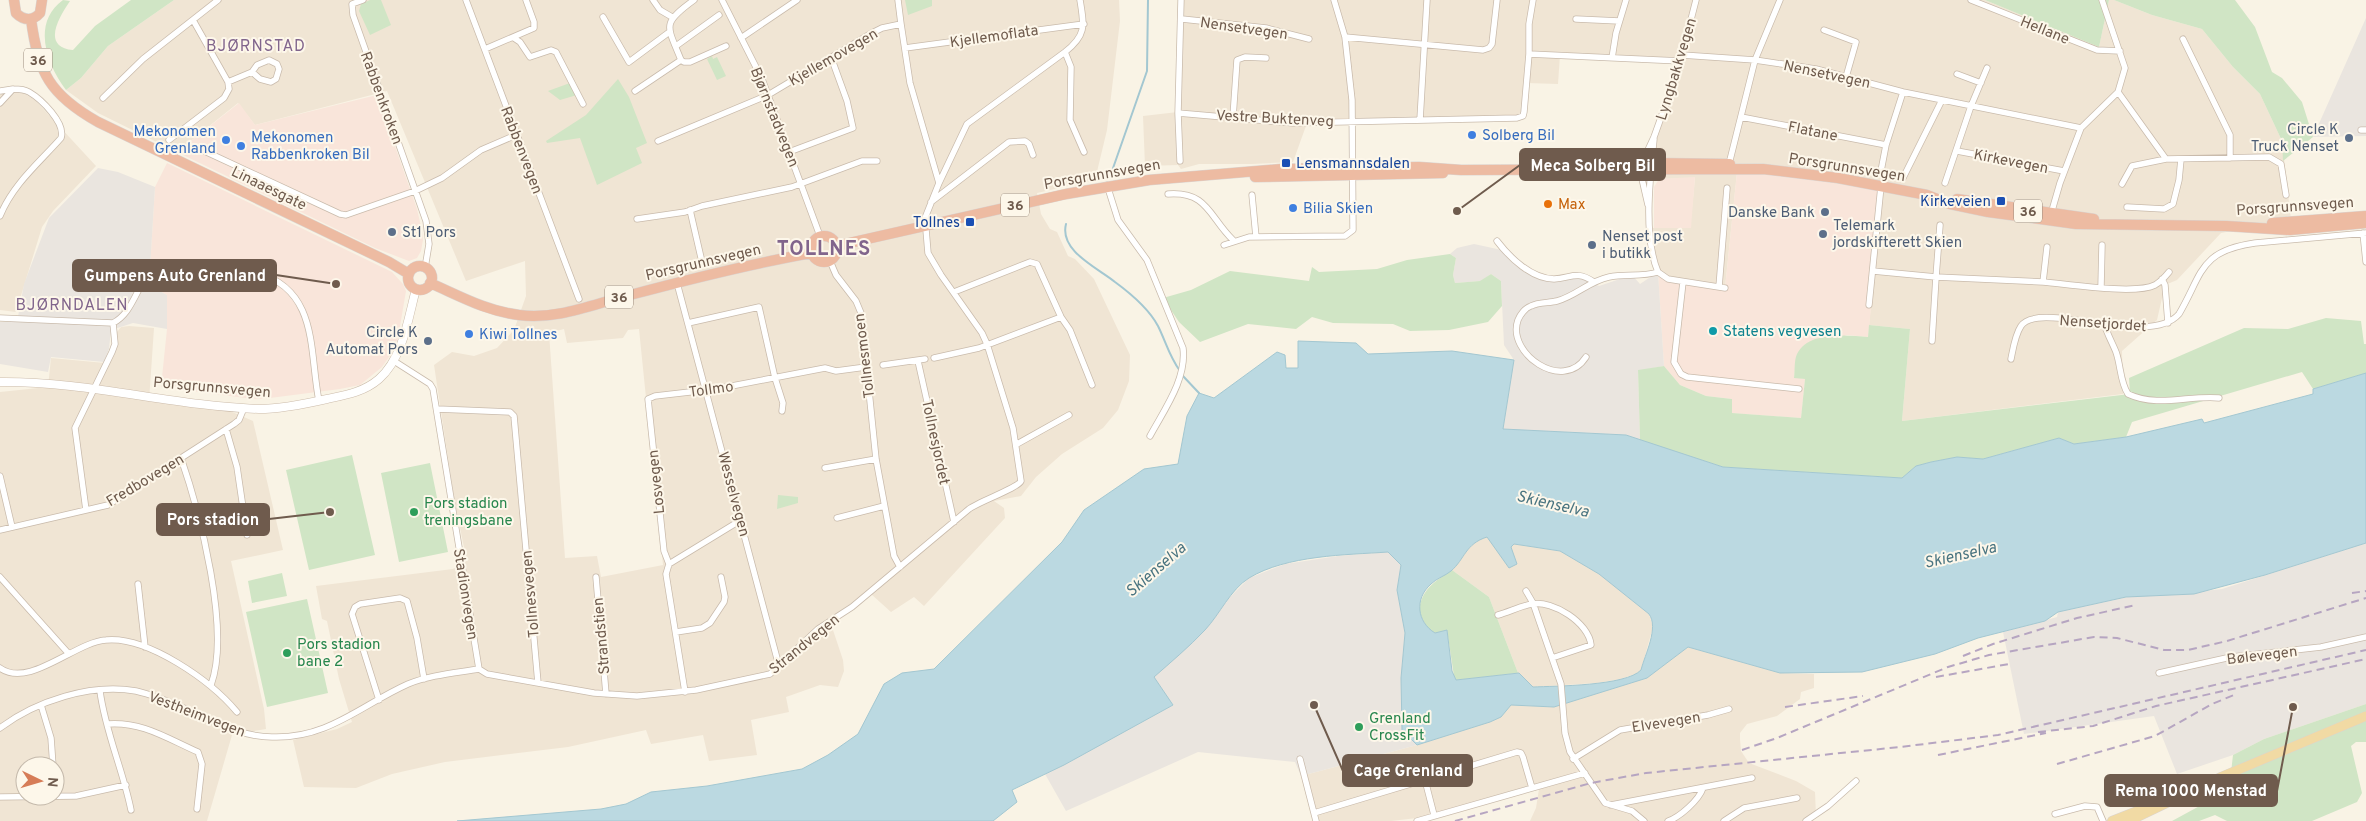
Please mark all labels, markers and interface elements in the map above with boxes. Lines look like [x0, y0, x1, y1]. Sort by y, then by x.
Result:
street label: Hellane [2017, 13, 2072, 50]
street label: Nensetvegen [1199, 14, 1289, 45]
street label: Lyngbakkvegen [1653, 16, 1702, 123]
street label: Kjellemoflata [949, 22, 1040, 53]
street label: Kjellemovegen [786, 25, 882, 92]
district label: BJØRNSTAD [206, 37, 306, 57]
road number: 36 [24, 48, 52, 72]
street label: Rabbenkroken [355, 49, 406, 148]
street label: Nensetvegen [1781, 57, 1872, 94]
street label: Bjørnstadvegen [745, 65, 802, 170]
street label: Rabbenvegen [495, 104, 546, 197]
street label: Vestre Buktenveg [1216, 107, 1334, 132]
street label: Flatane [1786, 118, 1839, 147]
place label: Circle K Truck Nenset [2251, 121, 2339, 157]
place label: Mekonomen Grenland [133, 123, 216, 159]
place label: Solberg Bil [1482, 127, 1555, 146]
place label: Mekonomen Rabbenkroken Bil [251, 129, 370, 165]
marker: Solberg Bil [1466, 129, 1478, 141]
marker: Circle K Truck Nenset [2343, 132, 2355, 144]
marker: Mekonomen Grenland [220, 134, 232, 146]
marker: Mekonomen Rabbenkroken Bil [235, 140, 247, 152]
street label: Kirkevegen [1972, 146, 2050, 179]
callout: Meca Solberg Bil [1520, 149, 1665, 180]
street label: Porsgrunnsvegen [1787, 150, 1907, 187]
place label: Lensmannsdalen [1296, 155, 1410, 174]
street label: Porsgrunnsvegen [1043, 156, 1162, 195]
marker: Lensmannsdalen [1280, 157, 1292, 169]
text: Meca Solberg Bil [1531, 157, 1655, 177]
street label: Linaaesgate [228, 163, 309, 216]
place label: Kirkeveien [1920, 193, 1991, 212]
road number: 36 [1001, 194, 1029, 216]
street label: Porsgrunnsvegen [2236, 194, 2355, 221]
marker: Kirkeveien [1995, 195, 2007, 207]
place label: Max [1558, 196, 1586, 215]
marker: Max [1542, 198, 1554, 210]
place label: Bilia Skien [1303, 200, 1373, 219]
road number: 36 [2014, 200, 2042, 222]
marker: Bilia Skien [1287, 202, 1299, 214]
place label: Danske Bank [1728, 204, 1815, 223]
marker: Danske Bank [1819, 206, 1831, 218]
place label: Tollnes [913, 214, 960, 233]
marker: Tollnes [964, 216, 976, 228]
place label: Telemark jordskifterett Skien [1832, 217, 1962, 253]
place label: St1 Pors [402, 224, 456, 243]
marker: St1 Pors [386, 226, 398, 238]
place label: Nenset post i butikk [1602, 228, 1683, 264]
marker: Telemark jordskifterett Skien [1817, 228, 1829, 240]
district label: TOLLNES [777, 237, 871, 263]
marker: Nenset post i butikk [1586, 239, 1598, 251]
street label: Porsgrunnsvegen [644, 241, 763, 286]
callout: Gumpens Auto Grenland [73, 260, 276, 291]
text: Gumpens Auto Grenland [84, 267, 266, 287]
road number: 36 [605, 286, 633, 308]
district label: BJØRNDALEN [15, 296, 129, 316]
street label: Tollnesmoen [851, 312, 880, 399]
street label: Nensetjordet [2059, 312, 2147, 337]
place label: Statens vegvesen [1723, 323, 1841, 342]
place label: Circle K Automat Pors [325, 324, 418, 360]
marker: Statens vegvesen [1707, 325, 1719, 337]
place label: Kiwi Tollnes [479, 326, 557, 345]
marker: Kiwi Tollnes [463, 328, 475, 340]
marker: Circle K Automat Pors [422, 335, 434, 347]
street label: Porsgrunnsvegen [152, 374, 271, 403]
street label: Tollmo [688, 378, 735, 403]
street label: Tollnesjordet [916, 398, 953, 487]
street label: Losvegen [645, 449, 670, 515]
street label: Wesselvegen [712, 450, 753, 539]
street label: Fredbovegen [103, 451, 188, 512]
water label: Skienselva [1515, 487, 1591, 523]
place label: Pors stadion treningsbane [424, 495, 513, 531]
callout: Pors stadion [157, 504, 269, 535]
marker: Pors stadion treningsbane [408, 506, 420, 518]
text: Pors stadion [167, 511, 259, 531]
water label: Skienselva [1122, 538, 1191, 602]
water label: Skienselva [1922, 538, 1999, 574]
street label: Stadionvegen [448, 547, 481, 641]
street label: Tollnesvegen [518, 549, 545, 639]
street label: Strandstien [590, 597, 615, 675]
street label: Strandvegen [766, 611, 844, 679]
place label: Pors stadion bane 2 [297, 636, 381, 672]
street label: Bølevegen [2226, 643, 2299, 670]
marker: Pors stadion bane 2 [281, 647, 293, 659]
street label: Vestheimvegen [145, 688, 248, 743]
street label: Elvevegen [1631, 709, 1702, 738]
place label: Grenland CrossFit [1369, 710, 1431, 746]
marker: Grenland CrossFit [1353, 721, 1365, 733]
callout: Cage Grenland [1343, 755, 1472, 786]
north arrow [15, 756, 65, 806]
text: Cage Grenland [1353, 762, 1463, 782]
callout: Rema 1000 Menstad [2105, 775, 2277, 806]
text: N [43, 776, 60, 788]
text: Rema 1000 Menstad [2115, 782, 2267, 802]

